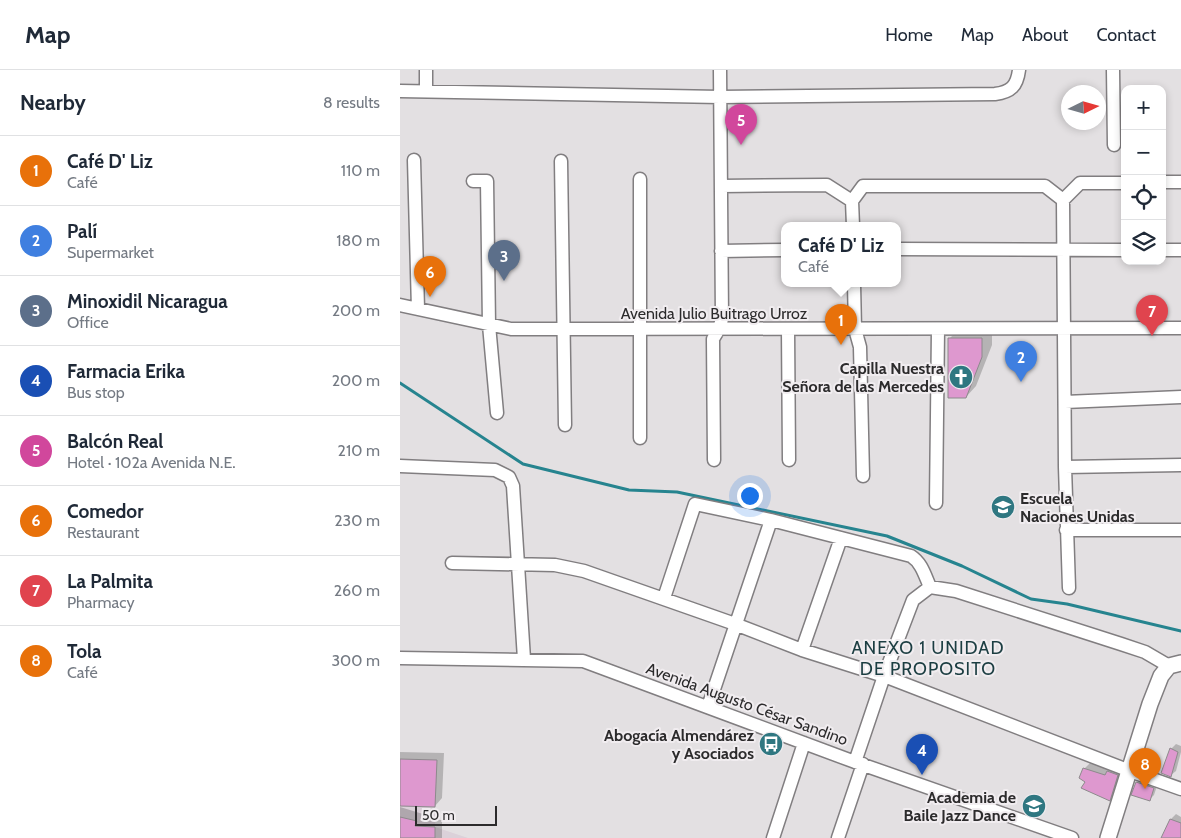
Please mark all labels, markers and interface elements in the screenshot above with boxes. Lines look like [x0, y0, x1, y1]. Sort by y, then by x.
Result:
text: Map [25, 20, 71, 49]
text: Home [885, 24, 933, 46]
text: Map [961, 24, 994, 46]
text: About [1022, 24, 1068, 46]
text: Contact [1096, 24, 1156, 46]
north arrow [1061, 85, 1106, 130]
map controls [1121, 85, 1166, 265]
button: + [1121, 85, 1166, 130]
text: Nearby [20, 90, 86, 115]
text: 8 results [323, 93, 380, 112]
pin: 5 [725, 104, 757, 145]
button: − [1121, 130, 1166, 175]
text: Café D' Liz [67, 150, 153, 173]
text: 1 [33, 161, 39, 180]
text: 110 m [341, 161, 380, 180]
text: Café [67, 173, 98, 192]
button: locate [1121, 175, 1166, 220]
text: Palí [67, 220, 97, 243]
button: layers [1121, 220, 1166, 265]
popup [781, 222, 901, 287]
text: 2 [32, 231, 40, 250]
text: 180 m [336, 231, 380, 250]
text: Café D' Liz [798, 234, 884, 257]
pin: 3 [488, 240, 520, 281]
text: Supermarket [67, 243, 154, 262]
pin: 6 [414, 256, 446, 297]
text: Café [798, 257, 829, 276]
text: Minoxidil Nicaragua [67, 290, 228, 313]
pin: 7 [1136, 295, 1168, 336]
text: 3 [32, 301, 40, 320]
text: 200 m [332, 301, 380, 320]
street label: Avenida Julio Buitrago Urroz [621, 304, 808, 323]
pin: 1 [825, 304, 857, 345]
text: Office [67, 313, 109, 332]
pin: 2 [1005, 341, 1037, 382]
place label: Capilla Nuestra Señora de las Mercedes [782, 359, 944, 396]
text: Farmacia Erika [67, 360, 185, 383]
church icon: Capilla Nuestra Señora de las Mercedes [948, 364, 974, 390]
text: 4 [31, 371, 41, 390]
text: 200 m [332, 371, 380, 390]
text: Bus stop [67, 383, 125, 402]
text: Balcón Real [67, 430, 163, 453]
text: 5 [32, 441, 40, 460]
text: 210 m [338, 441, 380, 460]
text: Hotel · 102a Avenida N.E. [67, 453, 236, 472]
your location [737, 483, 763, 509]
place label: Escuela Naciones Unidas [1020, 489, 1135, 526]
school or university icon: Escuela Naciones Unidas [990, 494, 1016, 520]
text: Comedor [67, 500, 143, 523]
text: 6 [32, 511, 41, 530]
text: 230 m [334, 511, 380, 530]
text: Restaurant [67, 523, 139, 542]
text: La Palmita [67, 570, 153, 593]
text: 7 [32, 581, 40, 600]
text: 260 m [334, 581, 380, 600]
text: Pharmacy [67, 593, 135, 612]
district label: ANEXO 1 UNIDAD DE PROPOSITO [851, 637, 1005, 680]
text: Tola [67, 640, 101, 663]
text: 8 [31, 651, 41, 670]
text: 300 m [331, 651, 380, 670]
street label: Avenida Augusto César Sandino [644, 659, 851, 749]
text: Café [67, 663, 98, 682]
place label: Abogacía Almendárez y Asociados [604, 726, 754, 763]
bus stop icon: Abogacía Almendárez y Asociados [758, 731, 784, 757]
pin: 4 [906, 734, 938, 775]
pin: 8 [1129, 748, 1161, 789]
place label: Academia de Baile Jazz Dance [904, 788, 1016, 825]
school or university icon: Academia de Baile Jazz Dance [1021, 793, 1047, 819]
scale bar [415, 803, 498, 826]
text: 50 m [422, 806, 455, 824]

